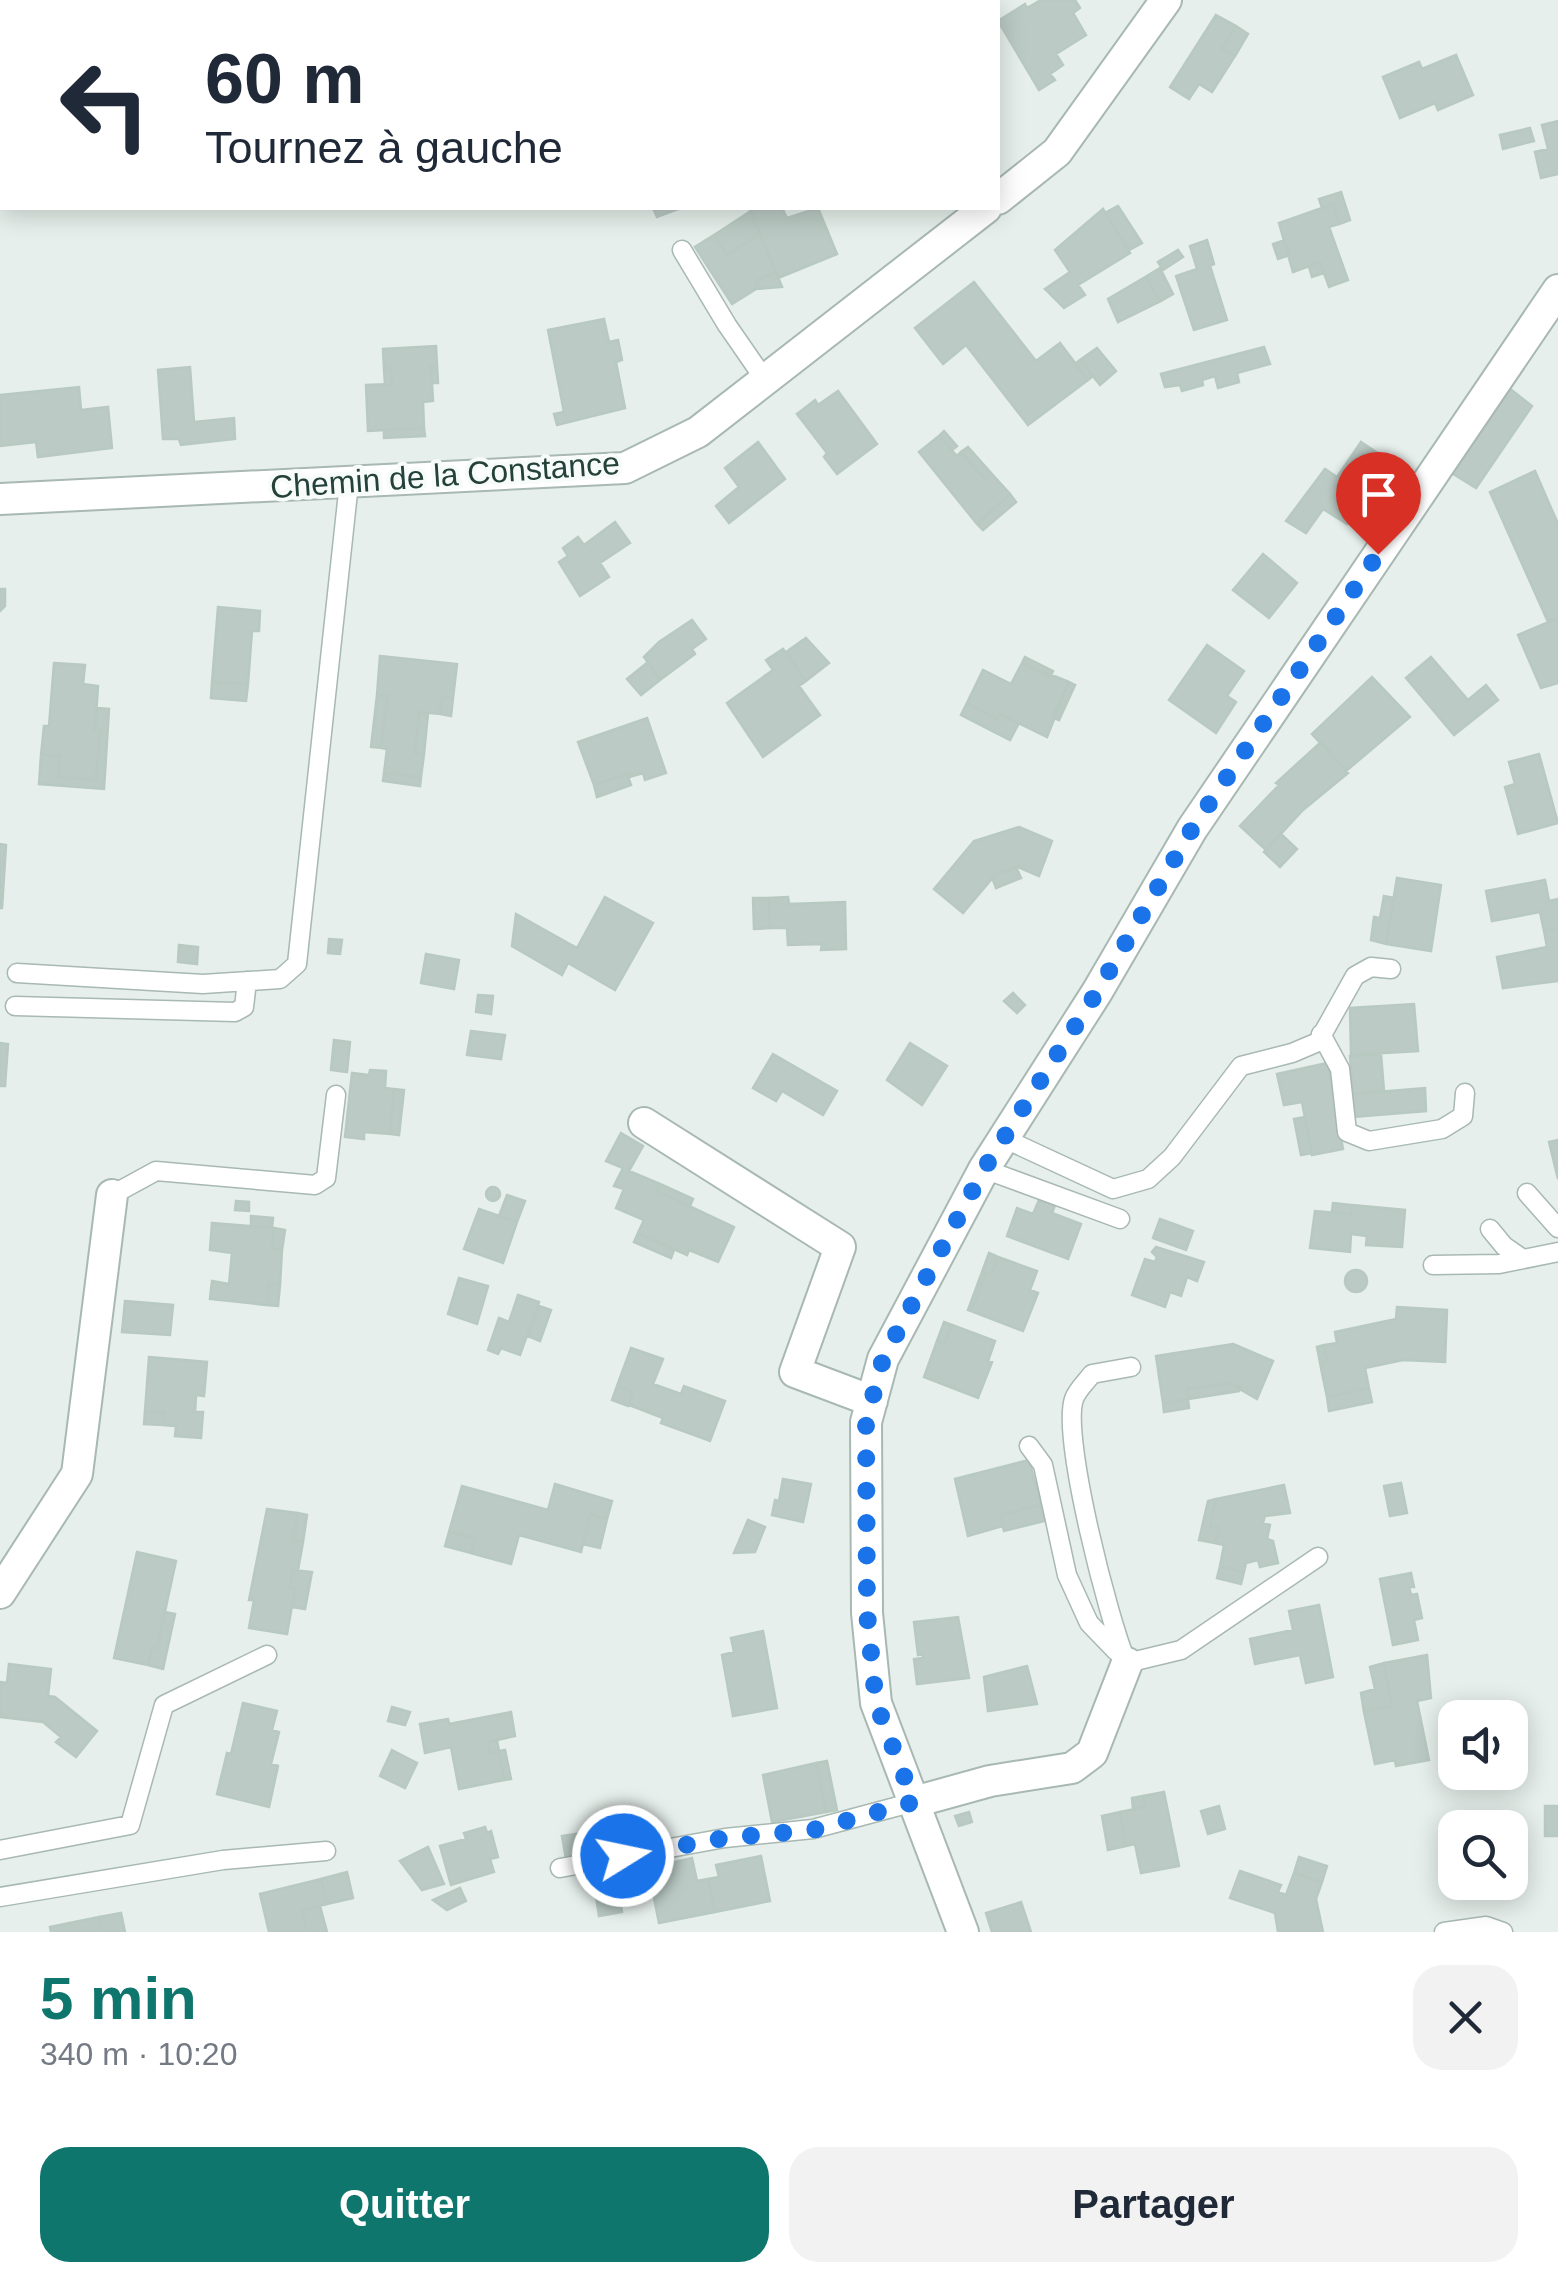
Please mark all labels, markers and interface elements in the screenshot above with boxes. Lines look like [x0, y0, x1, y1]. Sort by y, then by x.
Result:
icon: left [40, 40, 170, 170]
text: 60 m [205, 40, 365, 118]
text: Tournez à gauche [205, 122, 563, 173]
street label: Chemin de la Constance [269, 445, 621, 505]
pin [1336, 452, 1421, 555]
icon: arrive [1351, 467, 1406, 522]
map controls [1438, 1700, 1528, 1900]
button: sound [1438, 1700, 1528, 1790]
position arrow [571, 1804, 675, 1908]
button: search [1438, 1810, 1528, 1900]
text: 5 min [40, 1965, 197, 2032]
button: close [1413, 1965, 1518, 2070]
text: 340 m · 10:20 [40, 2036, 237, 2072]
button: Quitter [40, 2147, 769, 2262]
button: Partager [789, 2147, 1518, 2262]

